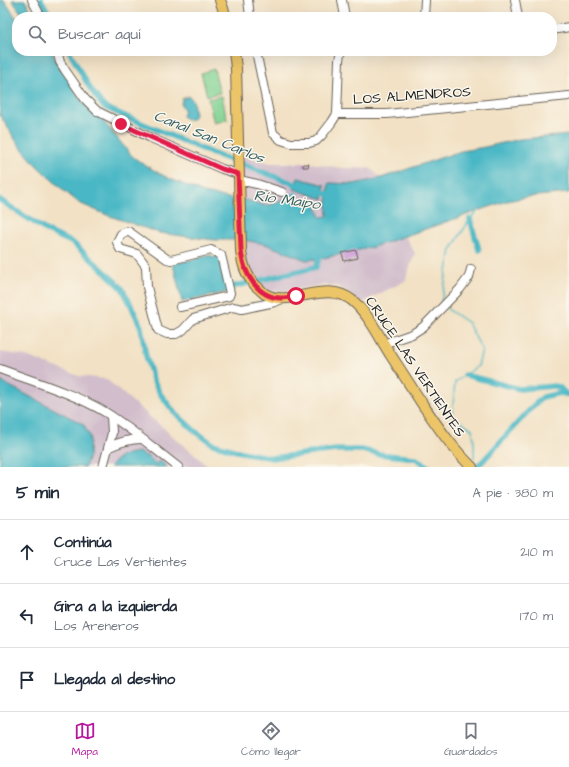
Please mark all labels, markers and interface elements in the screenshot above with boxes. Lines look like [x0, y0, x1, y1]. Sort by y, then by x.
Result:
search box [12, 12, 557, 56]
icon: search [26, 23, 48, 45]
text: Buscar aquí [58, 24, 140, 45]
street label: LOS ALMENDROS [352, 82, 472, 110]
water label: Canal San Carlos [151, 105, 269, 169]
route end [112, 115, 130, 133]
water label: Río Maipo [253, 185, 323, 215]
route start [287, 287, 305, 305]
street label: CRUCE LAS VERTIENTES [360, 293, 470, 441]
text: 5 min [16, 481, 59, 505]
text: A pie · 380 m [472, 484, 553, 502]
text: Continúa [54, 532, 112, 553]
icon: ahead [16, 541, 38, 563]
text: 210 m [520, 543, 553, 561]
text: Cruce Las Vertientes [54, 553, 187, 571]
text: Gira a la izquierda [54, 596, 177, 617]
icon: left [16, 605, 38, 627]
text: 170 m [520, 607, 553, 625]
text: Los Areneros [54, 617, 139, 635]
icon: arrive [16, 669, 38, 691]
text: Llegada al destino [54, 669, 175, 690]
tab: Mapa [72, 720, 98, 759]
tab: Cómo llegar [241, 720, 301, 759]
tab: Guardados [444, 720, 497, 759]

